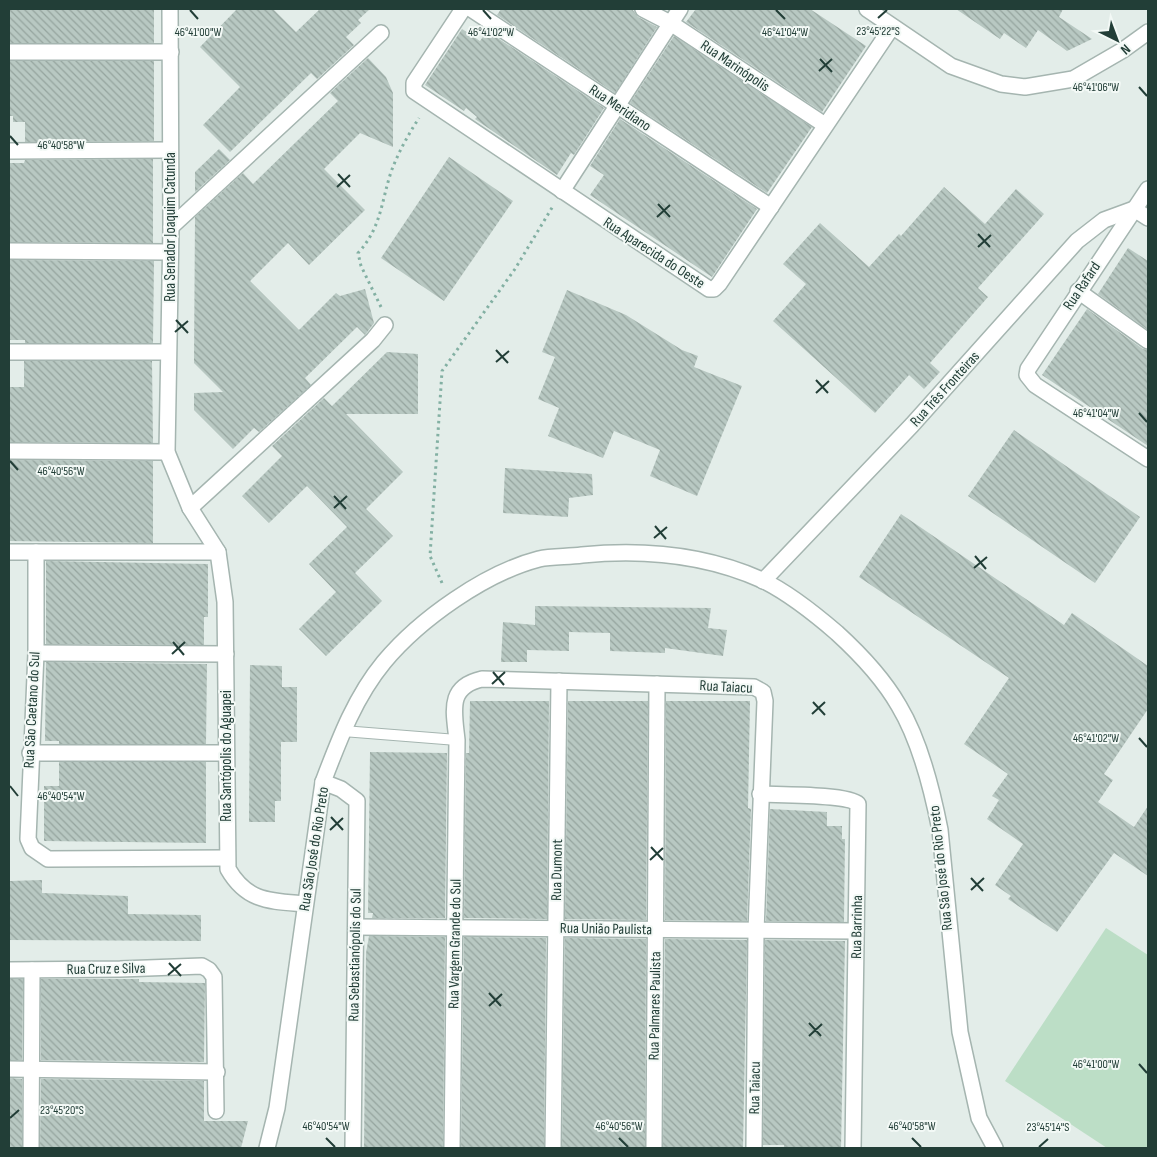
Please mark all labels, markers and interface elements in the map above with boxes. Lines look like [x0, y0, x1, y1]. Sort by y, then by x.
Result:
north arrow [1092, 15, 1142, 65]
text: 23°45'22"S [856, 24, 900, 39]
text: 46°41'00"W [175, 25, 221, 40]
text: 46°41'02"W [468, 25, 514, 40]
text: 46°41'04"W [762, 25, 808, 40]
street label: Rua Marinópolis [697, 36, 773, 96]
text: N [1117, 40, 1134, 58]
street label: Rua Meridiano [585, 80, 655, 136]
text: 46°41'06"W [1073, 80, 1119, 95]
text: 46°40'58"W [37, 138, 85, 153]
street label: Rua Senador Joaquim Catunda [161, 152, 180, 302]
street label: Rua Aparecida do Oeste [600, 213, 708, 293]
street label: Rua Rafard [1059, 258, 1105, 314]
street label: Rua Três Fronteiras [906, 347, 984, 431]
text: 46°41'04"W [1073, 406, 1119, 421]
text: 46°40'56"W [37, 464, 85, 479]
street label: Rua São Caetano do Sul [19, 651, 45, 769]
street label: Rua Taiacu [699, 676, 753, 698]
street label: Rua Santópolis do Aguapei [217, 690, 236, 822]
text: 46°41'02"W [1073, 731, 1119, 746]
street label: Rua São José do Rio Preto [295, 786, 333, 912]
text: 46°40'54"W [37, 789, 85, 804]
street label: Rua São José do Rio Preto [925, 805, 957, 931]
street label: Rua Dumont [547, 838, 567, 901]
street label: Rua Vargem Grande do Sul [444, 879, 466, 1009]
street label: Rua Sebastianópolis do Sul [344, 888, 366, 1022]
street label: Rua Barrinha [847, 895, 867, 959]
street label: Rua União Paulista [560, 919, 652, 939]
street label: Rua Palmares Paulista [645, 951, 665, 1061]
street label: Rua Cruz e Silva [66, 959, 146, 979]
text: 46°41'00"W [1073, 1057, 1119, 1072]
street label: Rua Taiacu [745, 1061, 765, 1115]
text: 23°45'20"S [40, 1103, 84, 1118]
text: 46°40'54"W [302, 1119, 350, 1134]
text: 46°40'56"W [595, 1119, 643, 1134]
text: 46°40'58"W [888, 1119, 936, 1134]
text: 23°45'14"S [1027, 1120, 1069, 1135]

